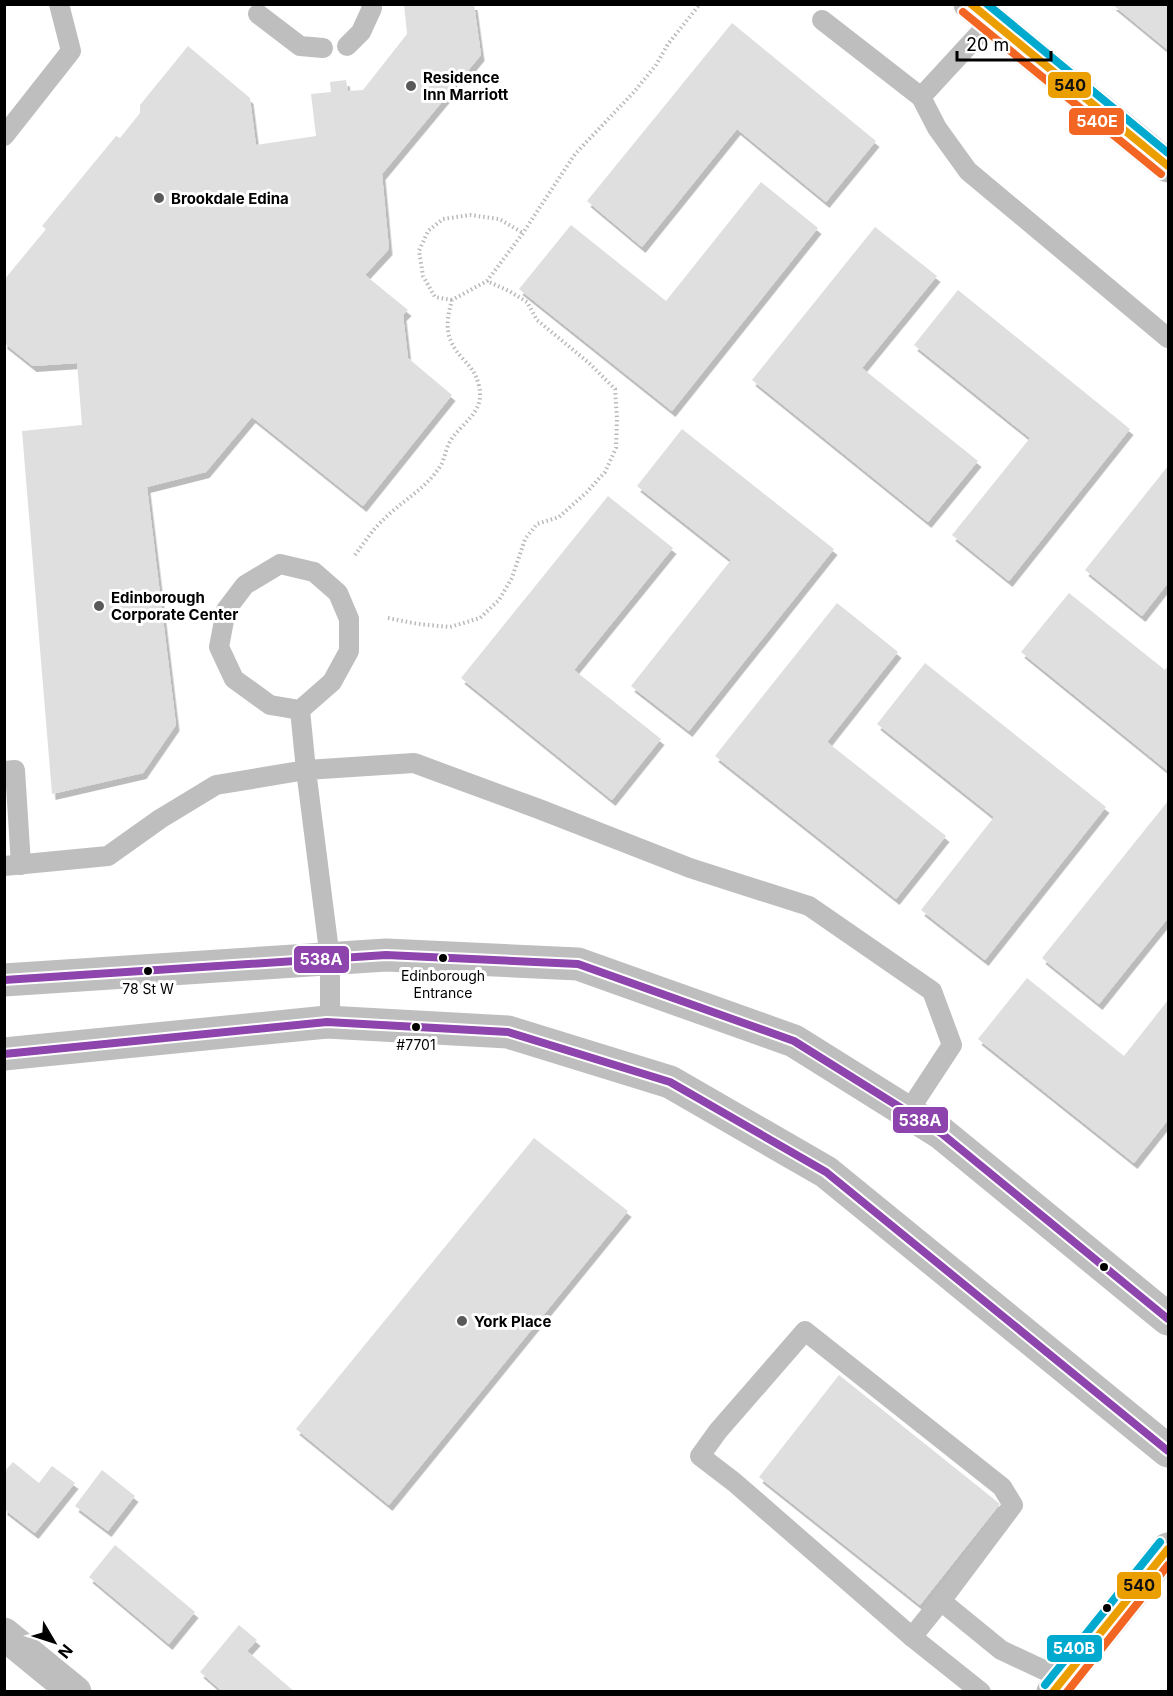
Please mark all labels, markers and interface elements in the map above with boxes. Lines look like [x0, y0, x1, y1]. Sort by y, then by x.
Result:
scale bar [957, 24, 1052, 62]
text: 20 m [966, 34, 1009, 55]
place label: Residence Inn Marriott [423, 68, 509, 104]
line badge: 540 [1047, 71, 1092, 99]
text: 540 [1054, 75, 1086, 95]
marker: Residence Inn Marriott [404, 79, 418, 93]
line badge: 540E [1068, 107, 1125, 136]
text: 540E [1076, 111, 1118, 131]
place label: Brookdale Edina [171, 189, 289, 208]
marker: Brookdale Edina [152, 191, 166, 205]
place label: Edinborough Corporate Center [111, 588, 238, 624]
marker: Edinborough Corporate Center [92, 599, 106, 613]
line badge: 538A [293, 945, 350, 974]
text: 538A [300, 949, 343, 969]
marker: Edinborough Entrance [437, 952, 449, 964]
marker: 78 St W [142, 965, 154, 977]
place label: Edinborough Entrance [401, 967, 485, 1001]
place label: 78 St W [122, 980, 174, 997]
marker: #7701 [410, 1021, 422, 1033]
place label: #7701 [396, 1036, 436, 1053]
line badge: 538A [892, 1106, 949, 1134]
text: 538A [899, 1110, 942, 1130]
unlabelled marker [1098, 1261, 1110, 1273]
place label: York Place [474, 1312, 551, 1331]
marker: York Place [455, 1314, 469, 1328]
line badge: 540 [1116, 1571, 1162, 1600]
text: 540 [1123, 1575, 1155, 1595]
unlabelled marker [1101, 1602, 1113, 1614]
north arrow [24, 1612, 84, 1672]
line badge: 540B [1046, 1634, 1103, 1663]
text: 540B [1053, 1638, 1095, 1658]
text: N [54, 1640, 77, 1662]

